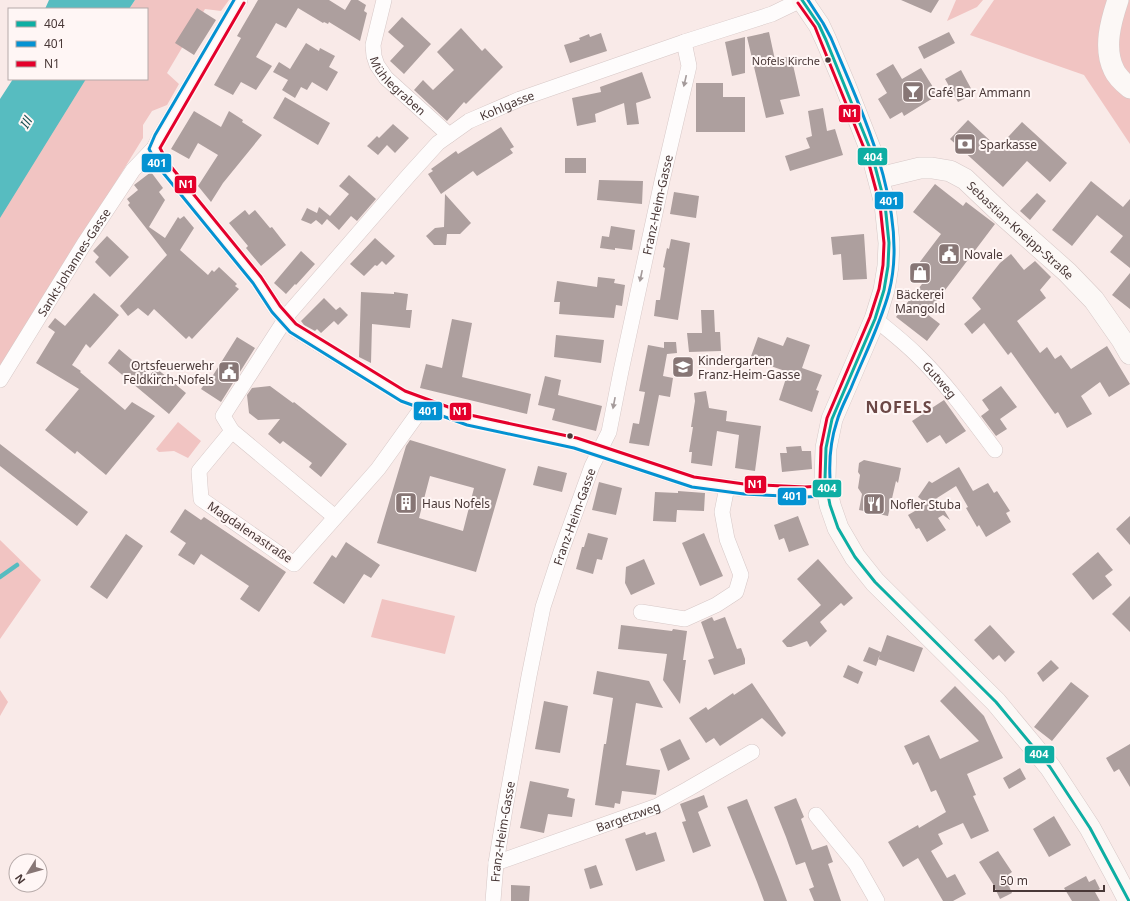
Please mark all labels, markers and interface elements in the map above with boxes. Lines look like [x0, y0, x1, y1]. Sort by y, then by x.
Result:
legend [8, 8, 148, 80]
text: 404 [44, 15, 65, 32]
text: 401 [44, 35, 65, 52]
place label: Nofels Kirche [752, 53, 820, 68]
street label: Mühlegraben [366, 54, 430, 119]
text: N1 [44, 55, 60, 72]
marker: Nofels Kirche [823, 55, 833, 65]
one-way arrow [682, 74, 688, 87]
bar icon: Café Bar Ammann [900, 79, 926, 105]
place label: Café Bar Ammann [928, 84, 1031, 101]
street label: Kohlgasse [477, 86, 537, 124]
line badge: N1 [838, 104, 861, 123]
text: N1 [842, 105, 858, 120]
water label: Ill [15, 112, 37, 132]
bank icon: Sparkasse [952, 131, 978, 157]
place label: Sparkasse [980, 136, 1037, 153]
line badge: 404 [857, 147, 888, 166]
text: 404 [864, 149, 883, 164]
line badge: 401 [141, 153, 172, 173]
street label: Franz-Heim-Gasse [638, 153, 676, 257]
text: 401 [148, 155, 166, 170]
line badge: N1 [174, 175, 197, 194]
text: N1 [178, 176, 194, 191]
street label: Sebastian-Kneipp-Straße [964, 177, 1078, 283]
line badge: 401 [874, 191, 904, 210]
text: 401 [880, 193, 898, 208]
street label: Sankt-Johannes-Gasse [33, 204, 114, 319]
public building icon: Novale [936, 241, 962, 267]
place label: Novale [964, 246, 1003, 263]
shop icon: Bäckerei Mangold [907, 260, 933, 286]
one-way arrow [638, 270, 644, 282]
place label: Bäckerei Mangold [895, 286, 945, 317]
place label: Kindergarten Franz-Heim-Gasse [698, 352, 800, 383]
school or university icon: Kindergarten Franz-Heim-Gasse [670, 354, 696, 380]
place label: Ortsfeuerwehr Feldkirch-Nofels [123, 357, 214, 388]
street label: Gutweg [919, 357, 961, 402]
public building icon: Ortsfeuerwehr Feldkirch-Nofels [216, 359, 242, 385]
district label: NOFELS [865, 396, 933, 418]
one-way arrow [611, 397, 617, 409]
line badge: 401 [413, 401, 443, 421]
line badge: N1 [449, 402, 472, 421]
text: 401 [419, 403, 437, 418]
text: N1 [452, 403, 468, 418]
unlabelled marker [565, 431, 575, 441]
street label: Franz-Heim-Gasse [549, 465, 599, 567]
line badge: N1 [744, 475, 767, 494]
text: N1 [747, 476, 763, 491]
line badge: 404 [812, 479, 842, 498]
text: 404 [818, 480, 837, 495]
line badge: 401 [777, 487, 807, 506]
text: 401 [783, 488, 801, 503]
building icon: Haus Nofels [393, 490, 419, 516]
restaurant icon: Nofler Stuba [861, 491, 887, 517]
place label: Haus Nofels [422, 495, 490, 512]
place label: Nofler Stuba [890, 496, 961, 513]
street label: Magdalenastraße [204, 497, 296, 567]
line badge: 404 [1024, 745, 1055, 764]
text: 404 [1030, 746, 1049, 761]
street label: Franz-Heim-Gasse [486, 779, 518, 883]
street label: Bargetzweg [593, 797, 662, 835]
north arrow [8, 853, 48, 893]
scale bar [994, 867, 1104, 893]
text: N [11, 871, 28, 887]
text: 50 m [1000, 872, 1028, 889]

